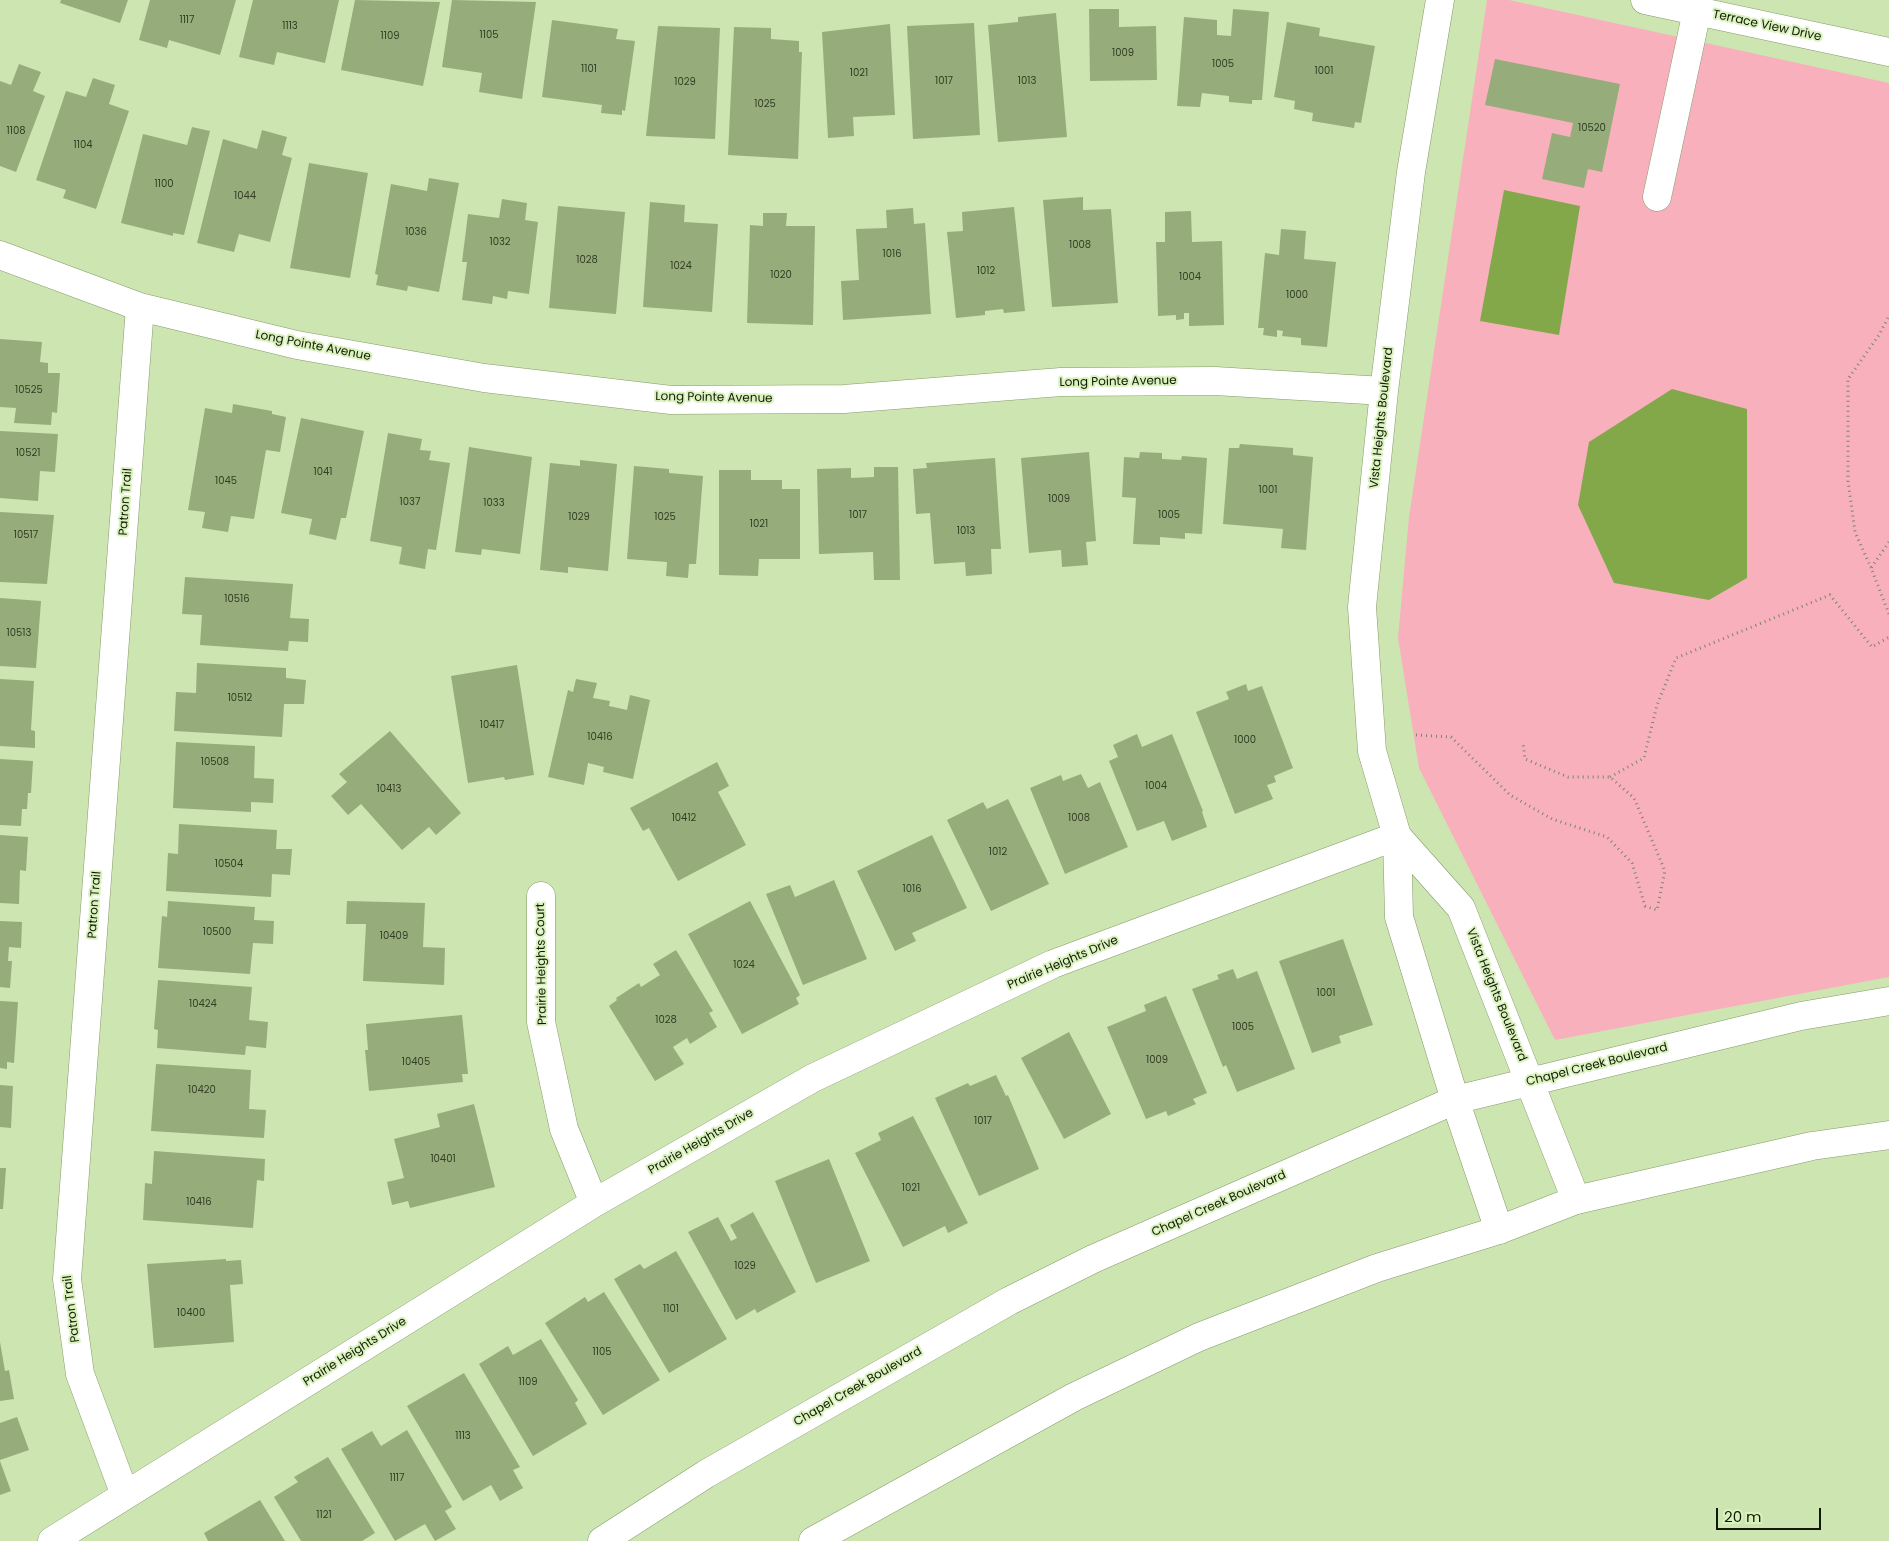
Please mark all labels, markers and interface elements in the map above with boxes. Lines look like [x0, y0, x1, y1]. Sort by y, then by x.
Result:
street label: Terrace View Drive [1711, 7, 1823, 45]
house number: 1117 [179, 14, 195, 26]
house number: 1113 [282, 20, 298, 32]
house number: 1105 [480, 29, 498, 41]
house number: 1109 [381, 30, 399, 42]
house number: 1009 [1112, 47, 1134, 59]
house number: 1005 [1212, 58, 1234, 70]
house number: 1101 [581, 63, 597, 75]
house number: 1001 [1315, 65, 1333, 77]
house number: 1021 [850, 67, 868, 79]
house number: 1017 [935, 75, 953, 87]
house number: 1013 [1018, 75, 1036, 87]
house number: 1029 [674, 76, 696, 88]
house number: 1025 [754, 98, 776, 110]
house number: 10520 [1578, 122, 1606, 134]
house number: 1108 [7, 125, 25, 137]
house number: 1104 [74, 139, 92, 151]
house number: 1100 [155, 178, 173, 190]
house number: 1044 [234, 190, 256, 202]
house number: 1036 [405, 226, 427, 238]
house number: 1032 [489, 236, 511, 248]
house number: 1008 [1069, 239, 1091, 251]
house number: 1016 [882, 248, 902, 260]
house number: 1028 [576, 254, 598, 266]
house number: 1024 [670, 260, 692, 272]
house number: 1012 [977, 265, 995, 277]
house number: 1020 [770, 269, 792, 281]
house number: 1004 [1179, 271, 1201, 283]
house number: 1000 [1286, 289, 1308, 301]
street label: Long Pointe Avenue [254, 328, 372, 364]
street label: Vista Heights Boulevard [1367, 347, 1397, 489]
street label: Long Pointe Avenue [1059, 374, 1177, 390]
house number: 10525 [15, 384, 43, 396]
street label: Long Pointe Avenue [655, 390, 773, 406]
house number: 10521 [16, 447, 40, 459]
house number: 1041 [314, 466, 332, 478]
street label: Patron Trail [116, 468, 136, 536]
house number: 1045 [215, 475, 237, 487]
house number: 1001 [1259, 484, 1277, 496]
house number: 1009 [1048, 493, 1070, 505]
house number: 1037 [400, 496, 420, 508]
house number: 1033 [483, 497, 505, 509]
house number: 1017 [849, 509, 867, 521]
house number: 1005 [1158, 509, 1180, 521]
house number: 1029 [568, 511, 590, 523]
house number: 1025 [654, 511, 676, 523]
house number: 1021 [750, 518, 768, 530]
house number: 1013 [957, 525, 975, 537]
house number: 10517 [14, 529, 38, 541]
house number: 10516 [224, 593, 250, 605]
house number: 10513 [7, 627, 31, 639]
house number: 10512 [228, 692, 252, 704]
house number: 10417 [480, 719, 504, 731]
house number: 10416 [587, 731, 613, 743]
house number: 1000 [1234, 734, 1256, 746]
house number: 10508 [201, 756, 229, 768]
house number: 1004 [1145, 780, 1167, 792]
house number: 10413 [377, 783, 401, 795]
house number: 10412 [672, 812, 696, 824]
house number: 1008 [1068, 812, 1090, 824]
house number: 1012 [989, 846, 1007, 858]
house number: 10504 [215, 858, 243, 870]
street label: Patron Trail [85, 871, 105, 939]
house number: 1016 [902, 883, 922, 895]
street label: Prairie Heights Court [534, 903, 550, 1025]
house number: 10500 [203, 926, 231, 938]
street label: Vista Heights Boulevard [1463, 927, 1529, 1063]
house number: 10409 [380, 930, 408, 942]
street label: Prairie Heights Drive [1005, 933, 1121, 993]
house number: 1024 [733, 959, 755, 971]
house number: 1001 [1317, 987, 1335, 999]
house number: 10424 [189, 998, 217, 1010]
house number: 1028 [655, 1014, 677, 1026]
house number: 1005 [1232, 1021, 1254, 1033]
street label: Chapel Creek Boulevard [1525, 1040, 1669, 1090]
house number: 1009 [1146, 1054, 1168, 1066]
house number: 10405 [402, 1056, 430, 1068]
house number: 10420 [188, 1084, 216, 1096]
street label: Prairie Heights Drive [646, 1106, 756, 1178]
house number: 1017 [974, 1115, 992, 1127]
house number: 10401 [430, 1153, 456, 1165]
street label: Chapel Creek Boulevard [1150, 1168, 1288, 1240]
house number: 1021 [902, 1182, 920, 1194]
house number: 10416 [186, 1196, 212, 1208]
house number: 1029 [734, 1260, 756, 1272]
street label: Patron Trail [61, 1275, 83, 1343]
house number: 1101 [663, 1303, 679, 1315]
house number: 10400 [177, 1307, 205, 1319]
street label: Prairie Heights Drive [301, 1314, 409, 1390]
street label: Chapel Creek Boulevard [791, 1344, 925, 1430]
house number: 1105 [593, 1346, 611, 1358]
house number: 1109 [519, 1376, 537, 1388]
house number: 1113 [455, 1430, 471, 1442]
house number: 1117 [389, 1472, 405, 1484]
scale bar [1719, 1498, 1824, 1530]
text: 20 m [1724, 1506, 1762, 1527]
house number: 1121 [316, 1509, 332, 1521]

